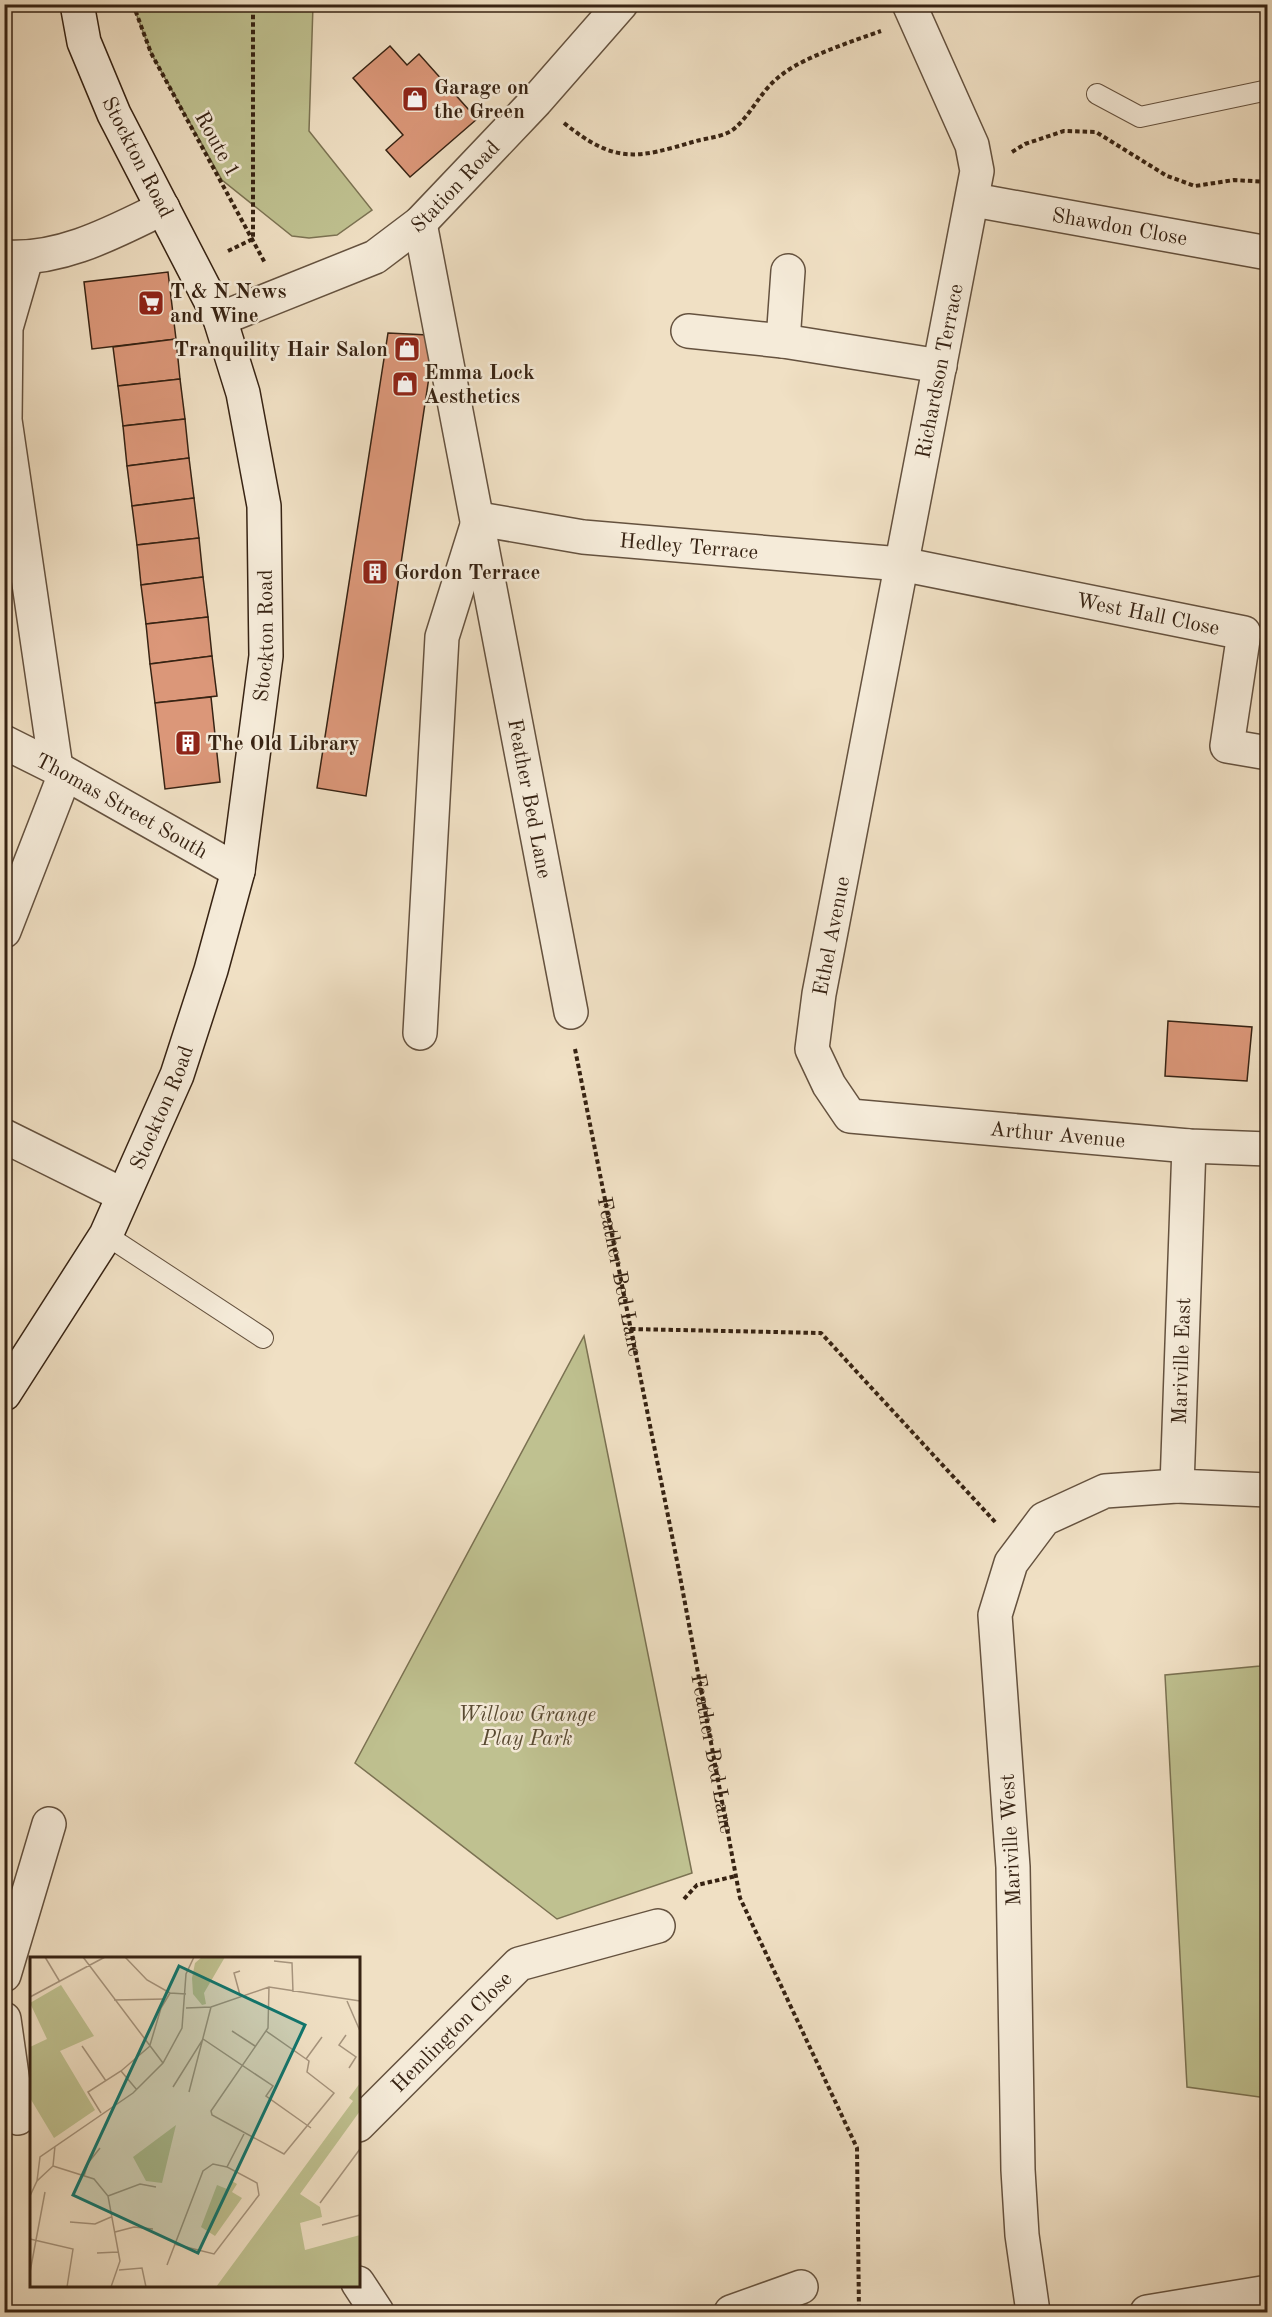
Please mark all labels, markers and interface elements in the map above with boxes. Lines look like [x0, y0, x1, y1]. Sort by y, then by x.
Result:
place label: Garage on the Green [434, 78, 529, 123]
shop icon: Garage on the Green [400, 84, 430, 114]
street label: Stockton Road [97, 94, 176, 222]
street label: Route 1 [190, 108, 243, 181]
street label: Station Road [408, 137, 504, 238]
street label: Shawdon Close [1050, 205, 1189, 250]
place label: T & N News and Wine [170, 282, 287, 327]
street label: Richardson Terrace [913, 282, 968, 460]
supermarket icon: T & N News and Wine [136, 288, 166, 318]
shop icon: Tranquility Hair Salon [392, 334, 422, 364]
place label: Tranquility Hair Salon [174, 340, 388, 361]
place label: Emma Lock Aesthetics [424, 363, 535, 408]
shop icon: Emma Lock Aesthetics [390, 369, 420, 399]
street label: Hedley Terrace [618, 531, 759, 564]
building icon: Gordon Terrace [360, 557, 390, 587]
place label: Gordon Terrace [394, 563, 541, 584]
street label: Stockton Road [251, 569, 279, 703]
street label: West Hall Close [1074, 591, 1221, 640]
street label: Feather Bed Lane [503, 717, 554, 880]
building icon: The Old Library [173, 728, 203, 758]
place label: The Old Library [207, 734, 359, 755]
street label: Thomas Street South [32, 750, 211, 864]
street label: Ethel Avenue [811, 875, 854, 998]
street label: Stockton Road [127, 1043, 198, 1173]
street label: Arthur Avenue [989, 1119, 1126, 1152]
street label: Feather Bed Lane [593, 1195, 645, 1358]
street label: Mariville East [1170, 1297, 1195, 1425]
street label: Feather Bed Lane [686, 1672, 737, 1836]
park label: Willow Grange Play Park [458, 1705, 596, 1750]
street label: Mariville West [998, 1773, 1025, 1907]
inset map [30, 1957, 360, 2287]
street label: Hemlington Close [388, 1968, 517, 2097]

